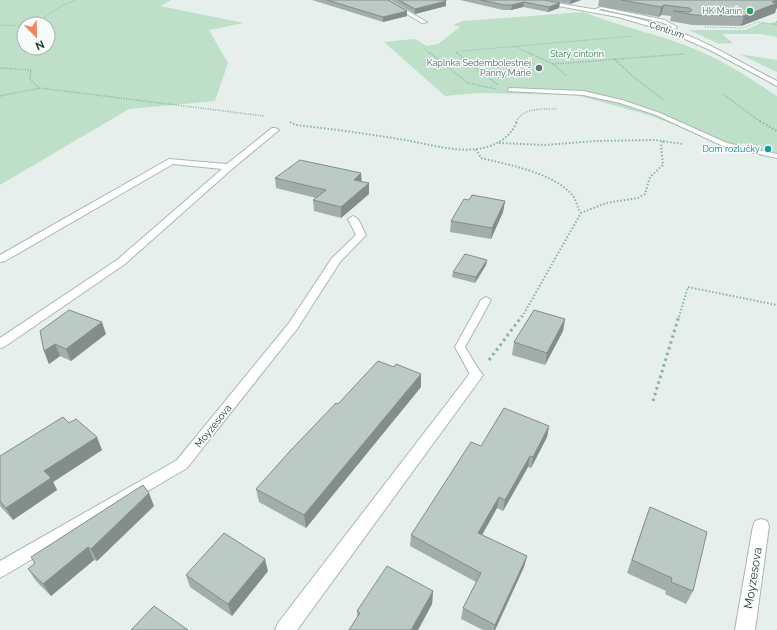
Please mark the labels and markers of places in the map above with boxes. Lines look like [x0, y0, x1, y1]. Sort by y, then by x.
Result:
place label: HK Manín [702, 6, 742, 16]
marker: HK Manín [745, 6, 755, 16]
place label: Kaplnka Sedembolestnej Panny Márie [427, 58, 532, 78]
marker: Kaplnka Sedembolestnej Panny Márie [534, 63, 544, 73]
place label: Dom rozlúčky [703, 144, 760, 154]
marker: Dom rozlúčky [763, 144, 773, 154]

